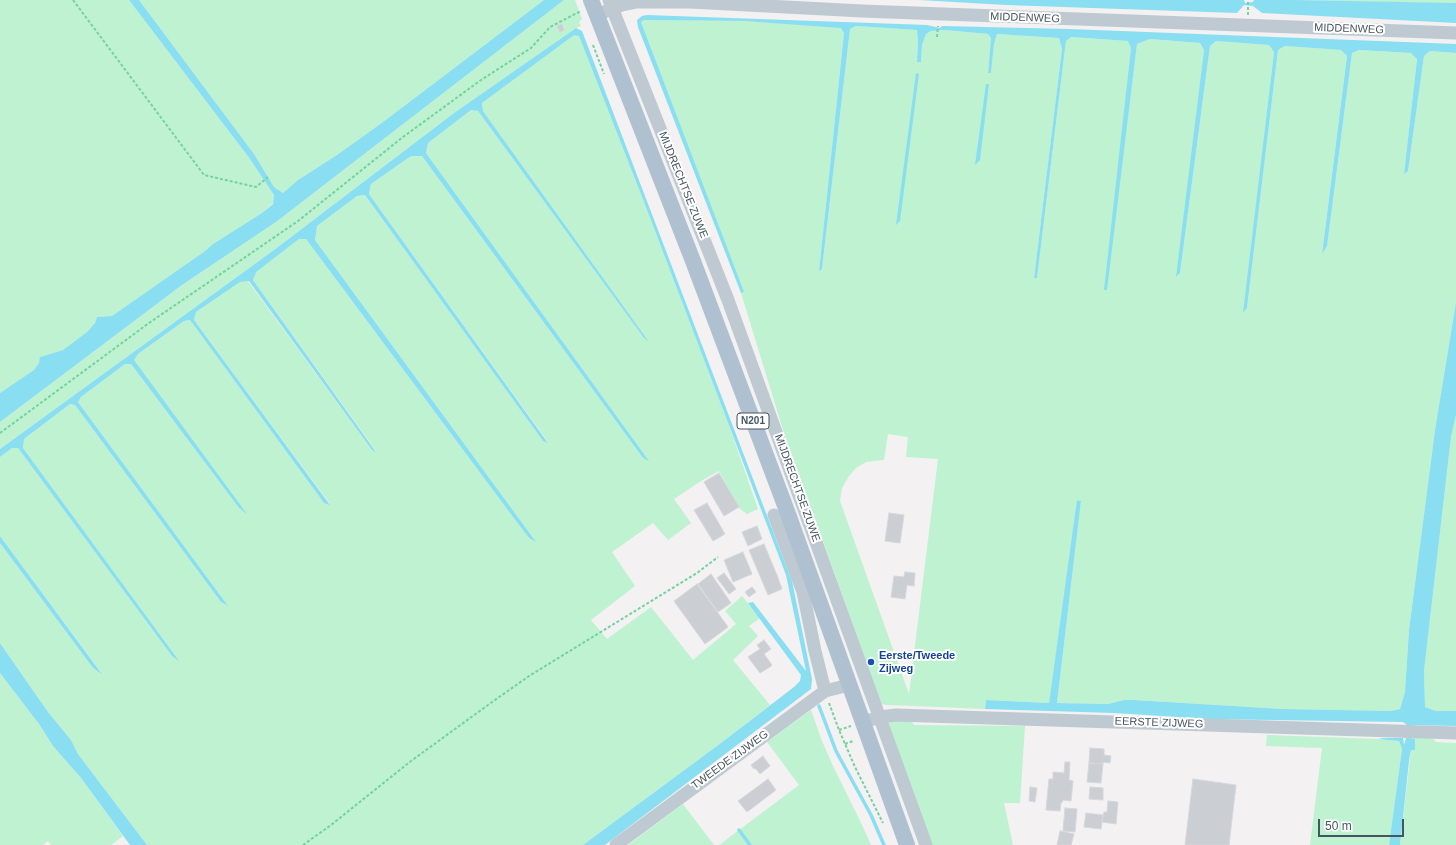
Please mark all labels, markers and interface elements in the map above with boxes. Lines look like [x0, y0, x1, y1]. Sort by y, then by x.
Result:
street label: MIDDENWEG [990, 10, 1060, 26]
street label: MIDDENWEG [1314, 21, 1384, 37]
street label: MIJDRECHTSE ZUWE [656, 130, 710, 240]
road number: N201 [737, 413, 769, 429]
street label: MIJDRECHTSE ZUWE [771, 432, 823, 544]
place label: Eerste/Tweede Zijweg [879, 649, 955, 675]
marker: Eerste/Tweede Zijweg [866, 657, 876, 667]
street label: EERSTE ZIJWEG [1114, 715, 1204, 731]
street label: TWEEDE ZIJWEG [689, 728, 771, 792]
scale bar [1320, 811, 1406, 837]
text: 50 m [1325, 819, 1352, 833]

